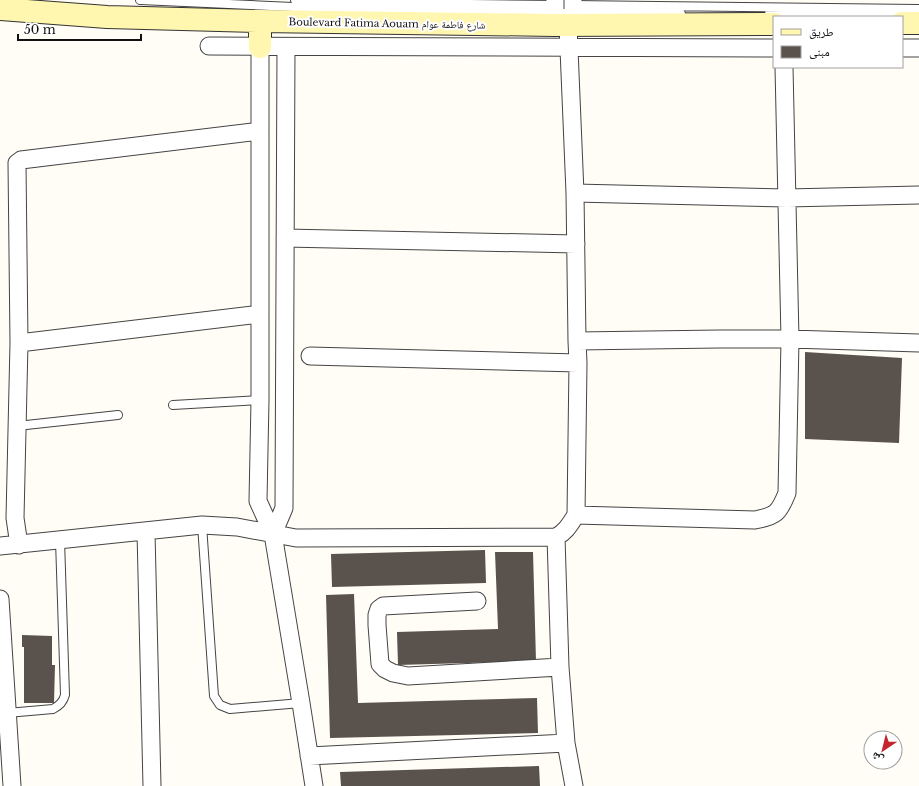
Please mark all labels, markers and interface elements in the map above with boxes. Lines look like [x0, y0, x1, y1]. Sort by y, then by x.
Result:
street label: Boulevard Fatima Aouam شارع فاطمة عوام [288, 15, 486, 33]
scale bar [18, 16, 141, 42]
legend [773, 16, 903, 68]
text: 50 m [24, 22, 56, 37]
text: طريق [809, 24, 834, 39]
text: مبنى [809, 44, 830, 59]
north arrow [863, 730, 903, 770]
text: ش [868, 748, 887, 767]

